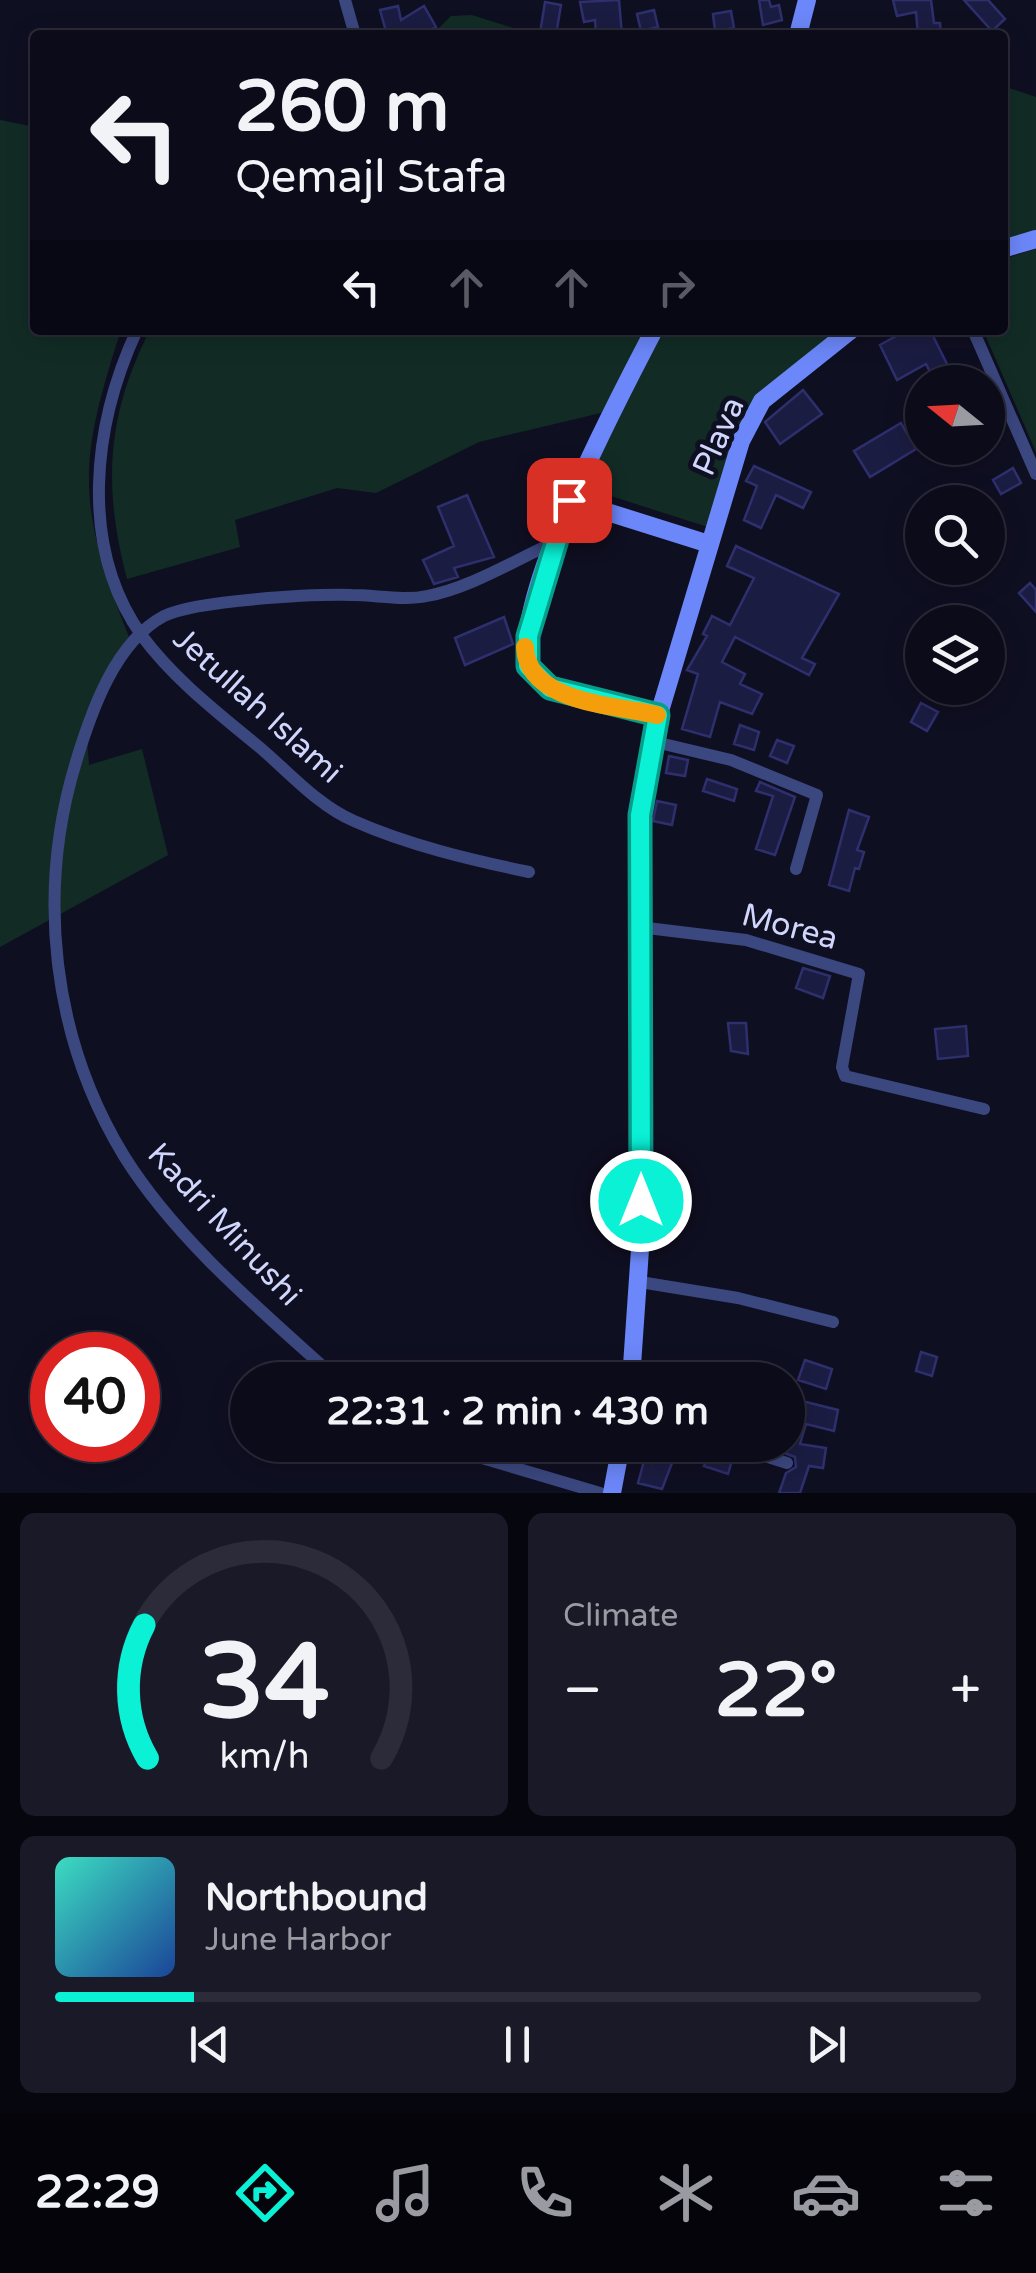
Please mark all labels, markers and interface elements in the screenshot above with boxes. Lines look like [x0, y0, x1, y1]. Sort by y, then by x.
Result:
text: 260 m [235, 66, 449, 150]
icon: left [70, 70, 200, 200]
text: Qemajl Stafa [235, 151, 507, 205]
icon: left [334, 260, 389, 315]
icon: ahead [439, 260, 494, 315]
icon: ahead [544, 260, 599, 315]
icon: right [649, 260, 704, 315]
north arrow [905, 365, 1005, 465]
map controls [905, 365, 1005, 705]
street label: Plava [685, 391, 753, 481]
pin [527, 458, 612, 543]
icon: arrive [542, 473, 597, 528]
button: search [905, 485, 1005, 585]
button: layers [905, 605, 1005, 705]
street label: Jetullah Islami [165, 620, 350, 791]
street label: Morea [738, 896, 842, 958]
street label: Kadri Minushi [139, 1136, 309, 1314]
position arrow [589, 1149, 693, 1253]
speed limit sign: 40 [30, 1332, 160, 1462]
text: 22:31 · 2 min · 430 m [326, 1389, 709, 1435]
text: Climate [563, 1597, 678, 1635]
text: 34 [199, 1621, 329, 1746]
text: 22° [715, 1646, 837, 1736]
text: − [563, 1658, 602, 1724]
text: + [950, 1658, 981, 1724]
text: km/h [219, 1735, 309, 1778]
text: Northbound [205, 1875, 428, 1921]
text: June Harbor [205, 1921, 392, 1959]
icon: previous [182, 2017, 237, 2072]
icon: pause [490, 2017, 545, 2072]
icon: next [799, 2017, 854, 2072]
icon: directions [230, 2158, 300, 2228]
icon: music [370, 2158, 440, 2228]
icon: phone [510, 2158, 580, 2228]
icon: climate [651, 2158, 721, 2228]
icon: car [791, 2158, 861, 2228]
icon: filters [931, 2158, 1001, 2228]
text: 22:29 [35, 2166, 160, 2220]

